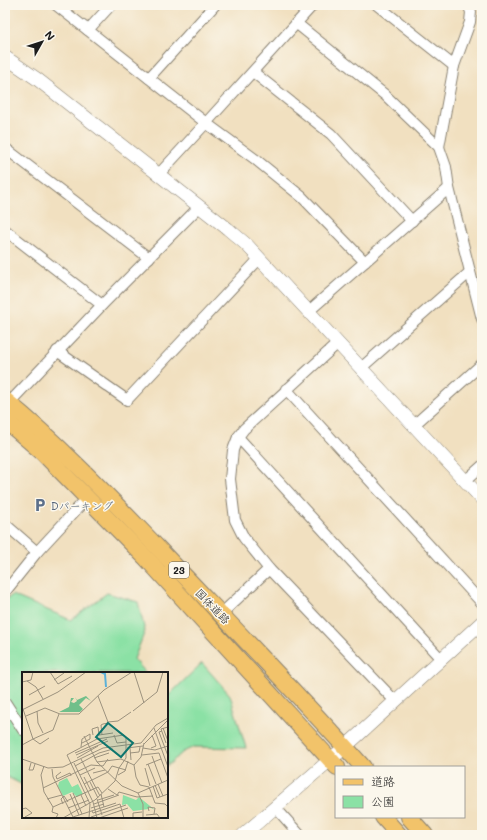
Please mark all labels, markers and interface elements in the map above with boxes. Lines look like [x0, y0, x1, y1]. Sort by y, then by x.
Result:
north arrow [22, 22, 62, 62]
text: N [42, 27, 59, 43]
parking icon: Dパーキング [32, 497, 48, 513]
place label: Dパーキング [51, 498, 114, 513]
road number: 23 [169, 562, 189, 578]
street label: 国体道路 [192, 585, 234, 627]
inset map [22, 672, 168, 818]
legend [335, 766, 465, 818]
text: 道路 [371, 773, 395, 789]
text: 公園 [371, 793, 395, 809]

